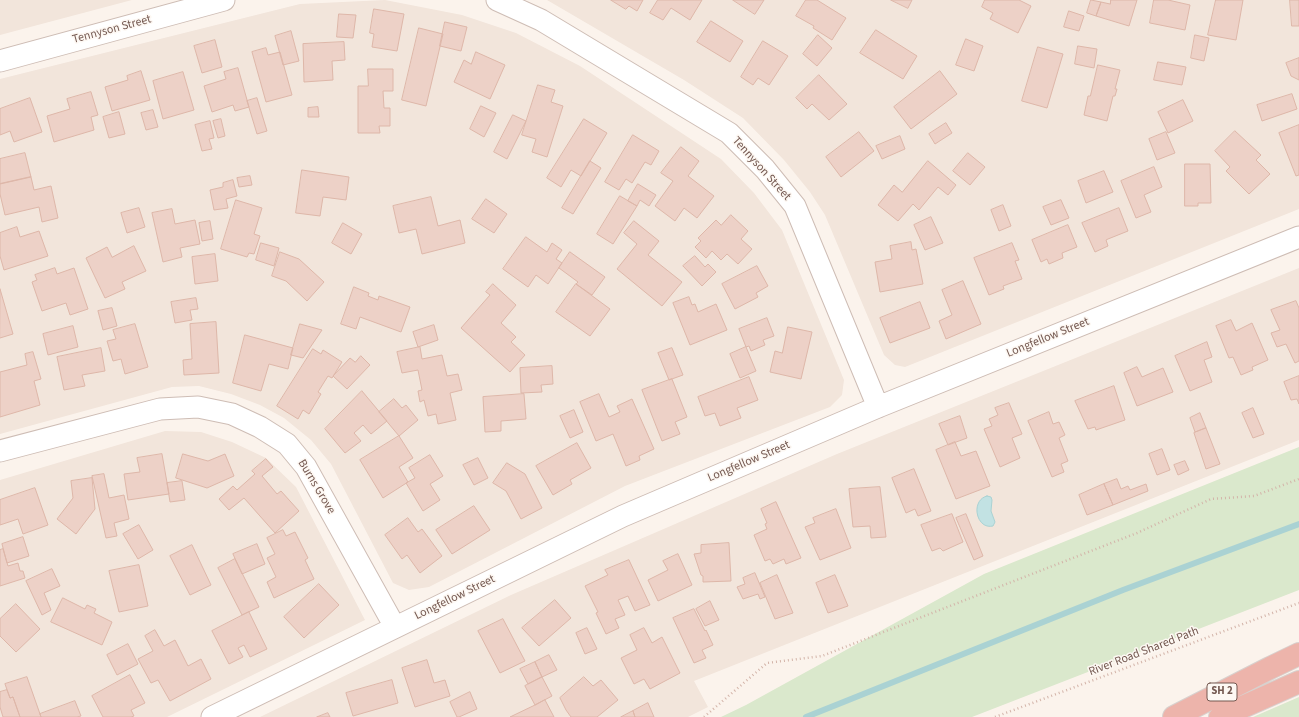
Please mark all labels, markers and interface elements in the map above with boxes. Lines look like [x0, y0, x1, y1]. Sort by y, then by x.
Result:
street label: Tennyson Street [71, 13, 153, 47]
street label: Tennyson Street [729, 134, 793, 204]
street label: Longfellow Street [1005, 315, 1091, 361]
street label: Longfellow Street [706, 438, 792, 486]
street label: Burns Grove [294, 457, 338, 517]
street label: Longfellow Street [412, 572, 498, 624]
street label: River Road Shared Path [1087, 624, 1201, 680]
road number: SH 2 [1207, 683, 1237, 701]

